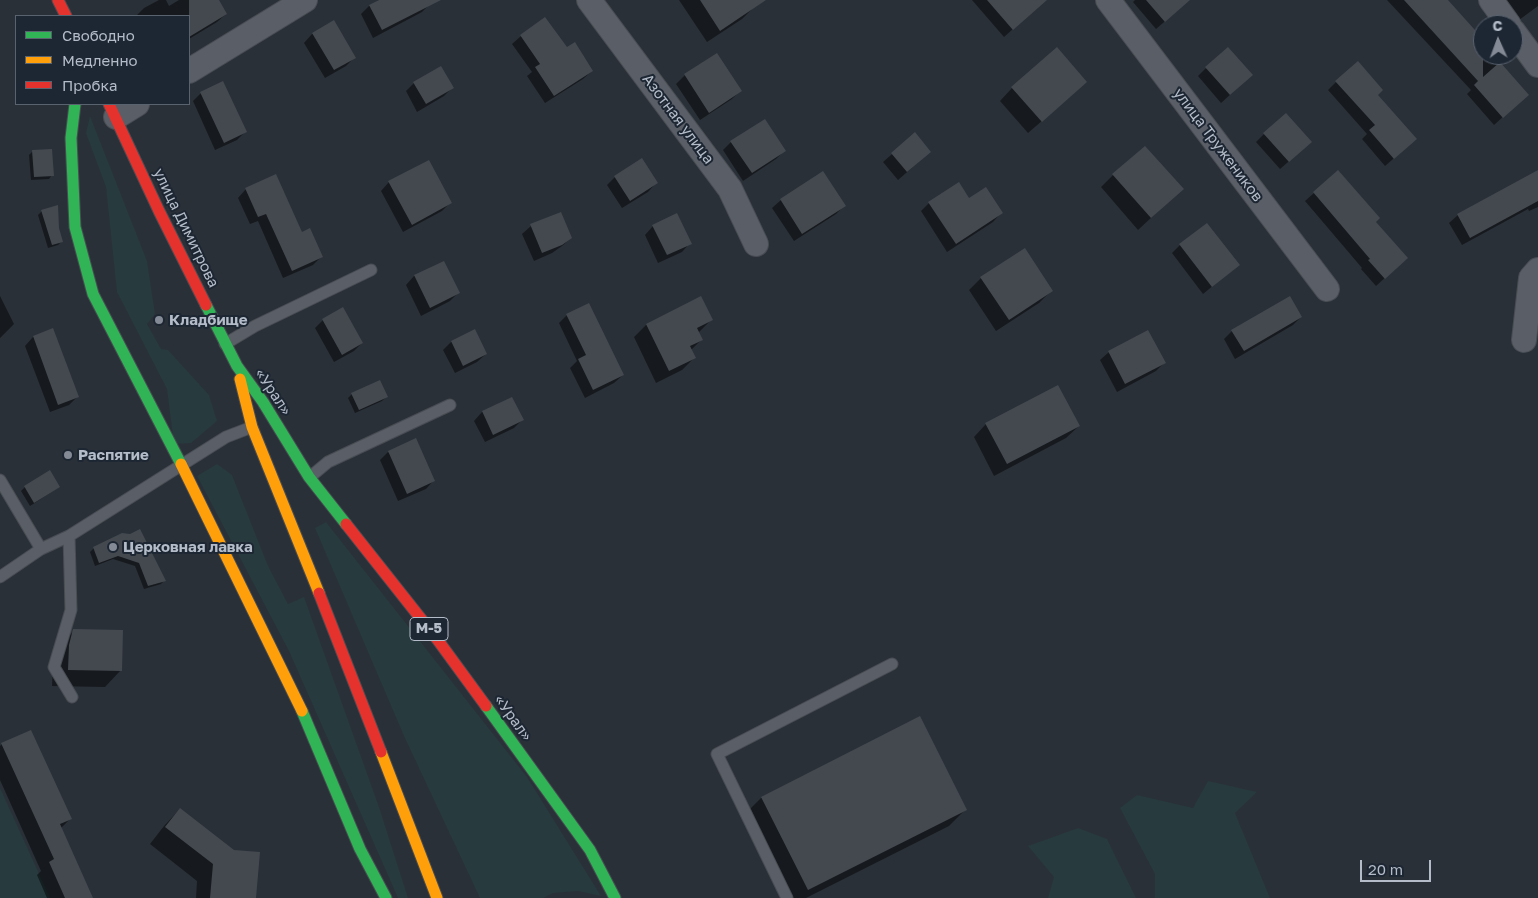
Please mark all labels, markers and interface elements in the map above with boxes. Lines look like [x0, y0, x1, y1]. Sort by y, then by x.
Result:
legend [15, 15, 190, 105]
north arrow [1473, 15, 1523, 65]
text: С [1492, 17, 1503, 34]
text: Свободно [62, 26, 135, 44]
text: Медленно [62, 51, 138, 69]
street label: Азотная улица [638, 71, 718, 167]
text: Пробка [62, 76, 117, 94]
street label: улица Тружеников [1169, 85, 1267, 205]
street label: улица Димитрова [149, 166, 223, 290]
place label: Кладбище [169, 311, 248, 329]
marker: Кладбище [153, 314, 165, 326]
street label: «Урал» [251, 365, 295, 419]
place label: Распятие [78, 446, 149, 464]
marker: Распятие [62, 449, 74, 461]
place label: Церковная лавка [123, 538, 253, 556]
marker: Церковная лавка [107, 541, 119, 553]
road number: М-5 [410, 618, 448, 640]
street label: «Урал» [490, 692, 536, 744]
scale bar [1363, 850, 1434, 882]
text: 20 m [1368, 860, 1403, 878]

